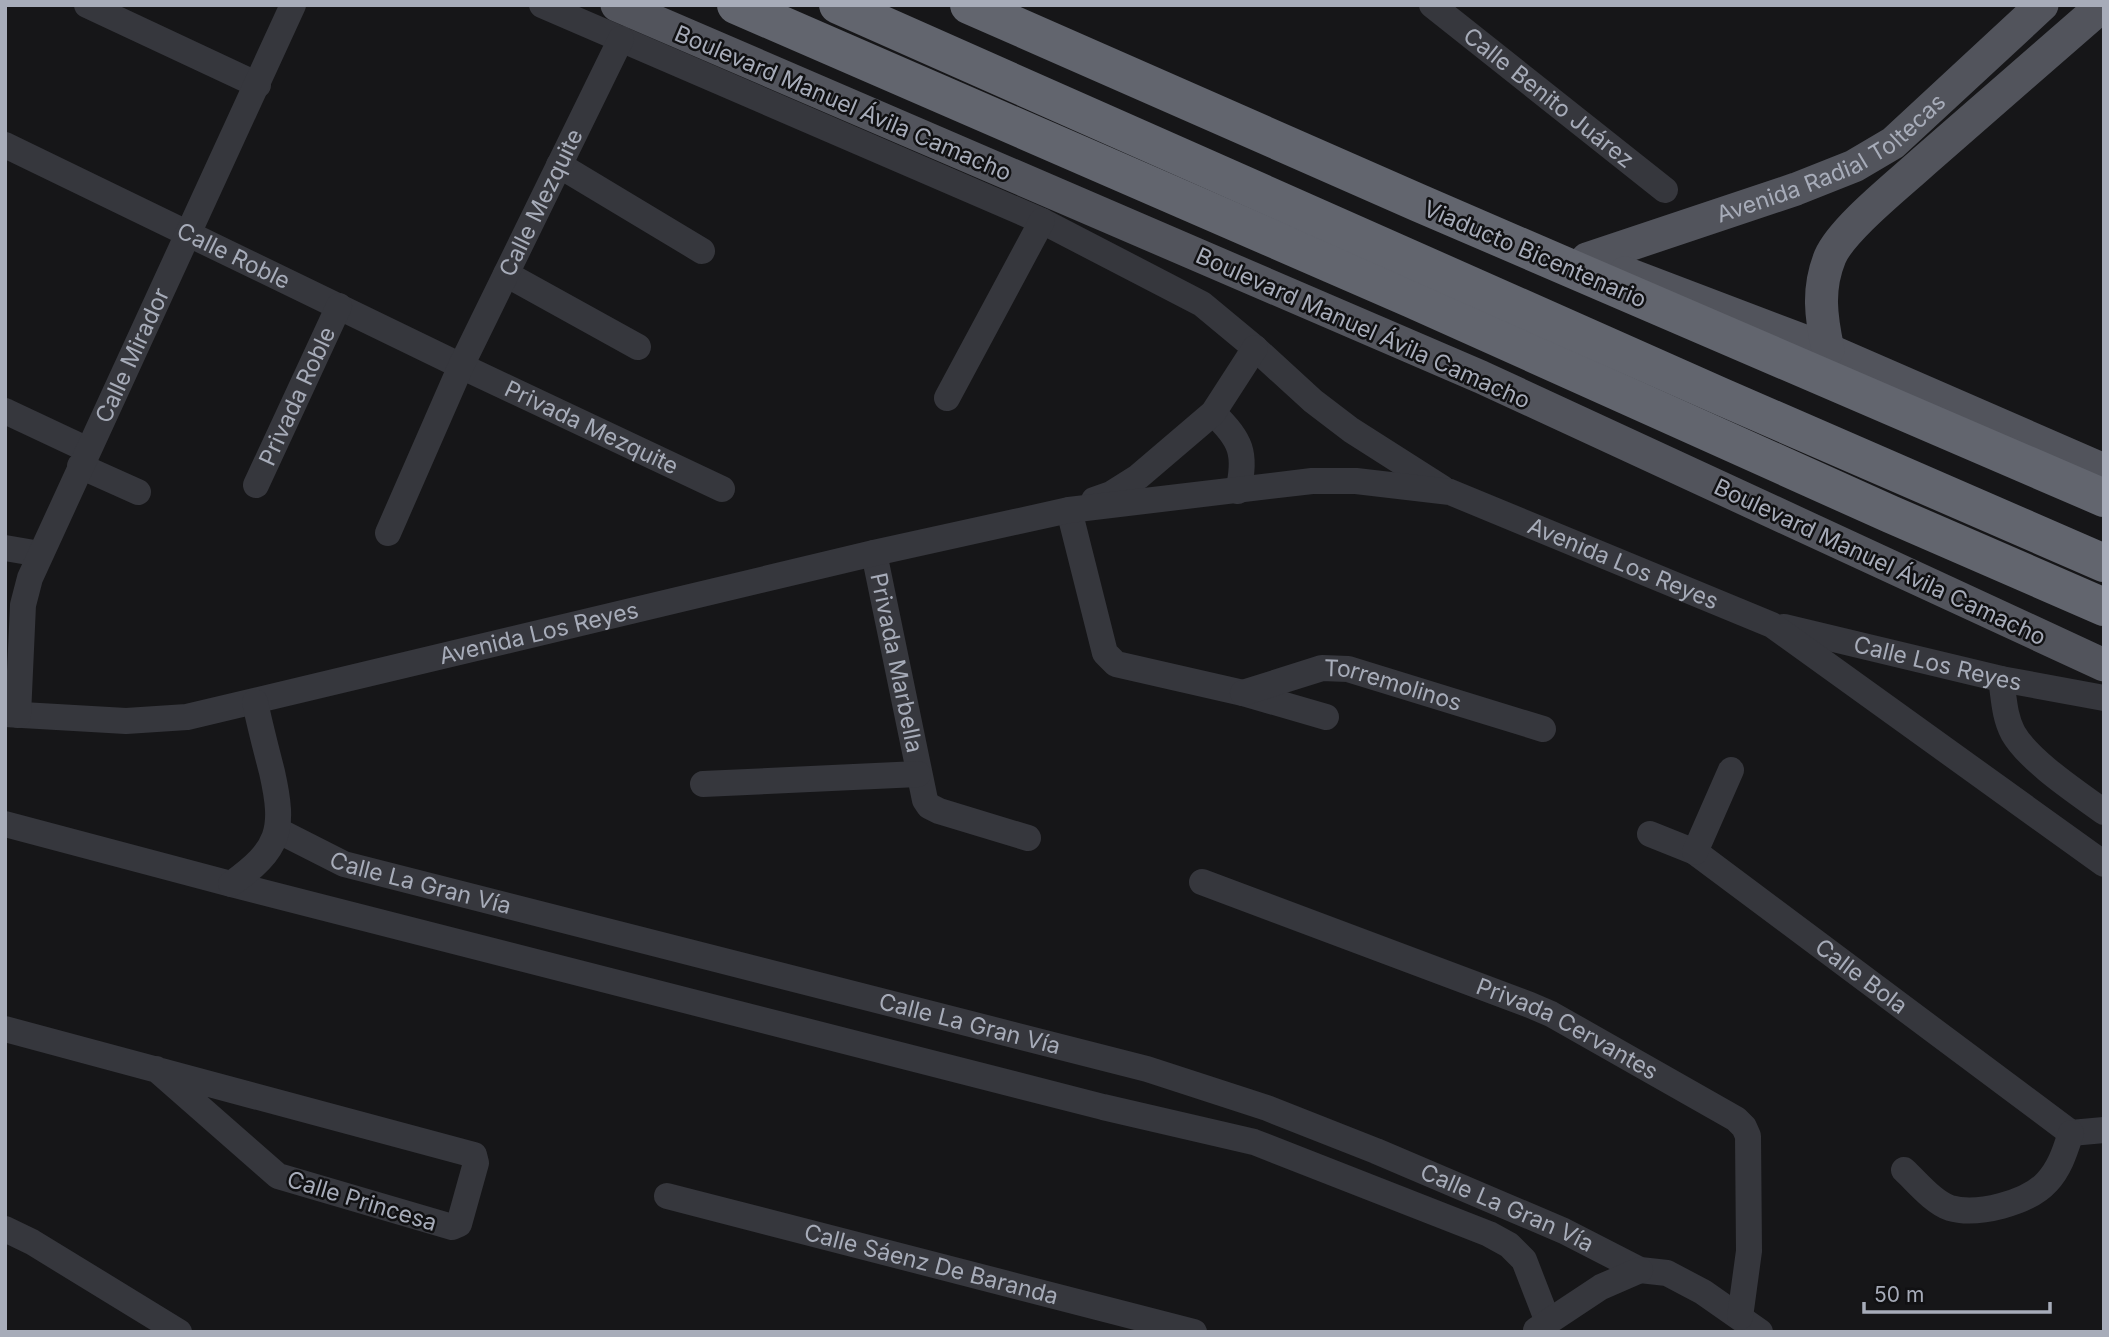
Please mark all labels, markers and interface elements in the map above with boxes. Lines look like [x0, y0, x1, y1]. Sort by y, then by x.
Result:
street label: Boulevard Manuel Ávila Camacho [670, 19, 1016, 187]
street label: Calle Benito Juárez [1458, 21, 1640, 174]
street label: Avenida Radial Toltecas [1713, 88, 1951, 229]
street label: Calle Mezquite [493, 124, 589, 281]
street label: Viaducto Bicentenario [1419, 194, 1651, 314]
street label: Calle Roble [173, 217, 295, 295]
street label: Boulevard Manuel Ávila Camacho [1192, 241, 1534, 415]
street label: Calle Mirador [89, 283, 175, 427]
street label: Privada Roble [253, 322, 341, 470]
street label: Privada Mezquite [500, 375, 683, 480]
street label: Boulevard Manuel Ávila Camacho [1710, 473, 2050, 651]
street label: Avenida Los Reyes [1524, 512, 1723, 615]
street label: Privada Marbella [864, 570, 929, 755]
street label: Avenida Los Reyes [436, 596, 641, 670]
street label: Calle Los Reyes [1851, 630, 2024, 697]
street label: Torremolinos [1323, 654, 1465, 717]
street label: Calle La Gran Vía [325, 845, 514, 920]
street label: Calle Bola [1810, 933, 1913, 1020]
street label: Privada Cervantes [1472, 972, 1663, 1086]
street label: Calle La Gran Vía [876, 987, 1064, 1060]
street label: Calle La Gran Vía [1416, 1158, 1599, 1258]
street label: Calle Princesa [284, 1165, 440, 1237]
street label: Calle Sáenz De Baranda [801, 1218, 1061, 1310]
scale bar [1864, 1270, 2050, 1314]
text: 50 m [1874, 1282, 1924, 1307]

